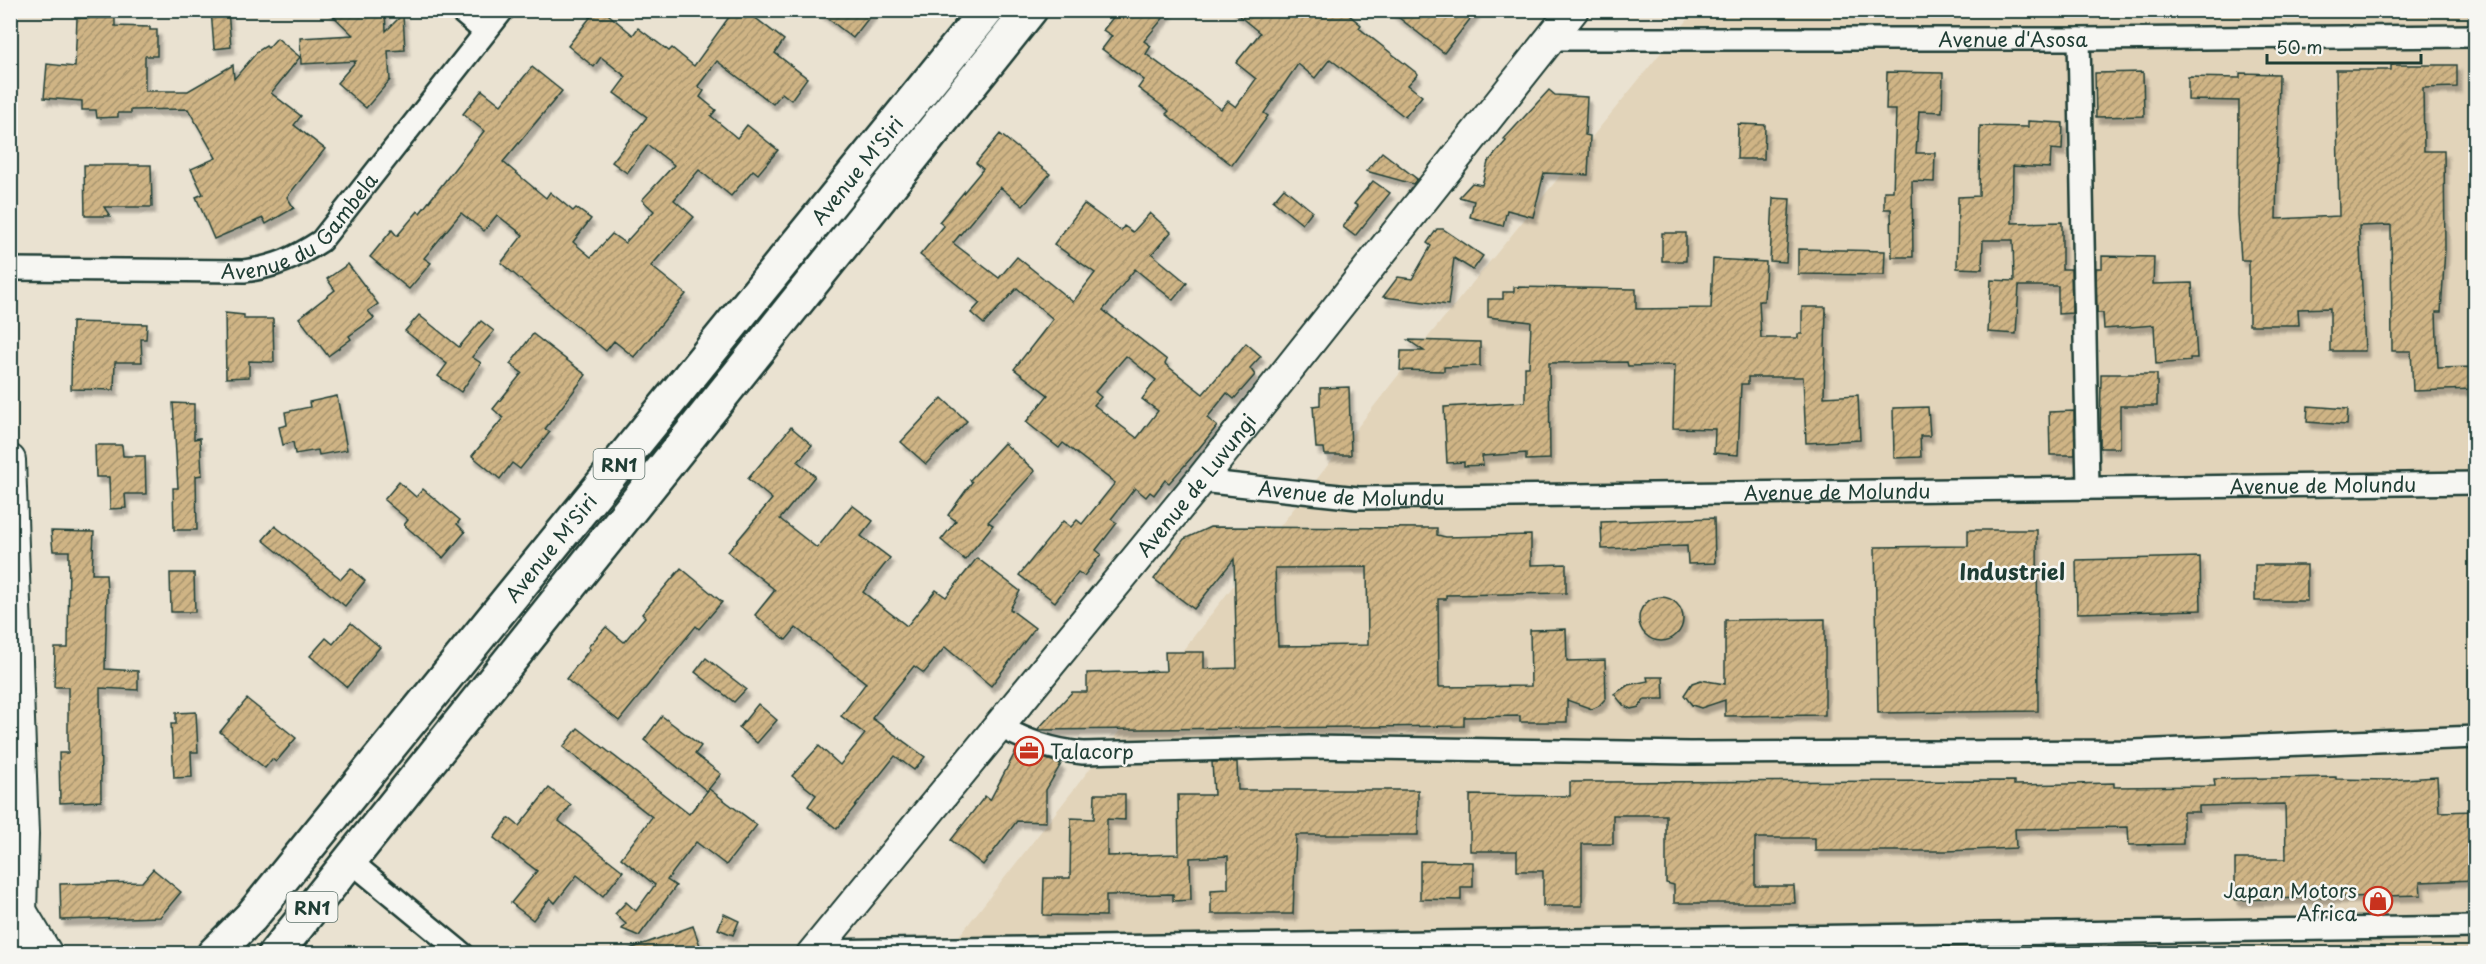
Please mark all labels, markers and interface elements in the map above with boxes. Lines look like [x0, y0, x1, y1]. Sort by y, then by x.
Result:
street label: Avenue d'Asosa [1938, 24, 2088, 54]
scale bar [2267, 27, 2422, 65]
text: 50 m [2276, 33, 2323, 60]
street label: Avenue M'Siri [804, 110, 910, 231]
street label: Avenue du Gambela [221, 166, 385, 286]
street label: Avenue de Luvungi [1129, 407, 1263, 563]
road number: RN1 [594, 449, 644, 479]
street label: Avenue de Molundu [2230, 469, 2416, 501]
street label: Avenue de Molundu [1257, 472, 1445, 513]
street label: Avenue de Molundu [1744, 475, 1931, 508]
street label: Avenue M'Siri [498, 487, 604, 608]
district label: Industriel [1959, 554, 2065, 587]
office icon: Talacorp [1013, 735, 1045, 767]
place label: Talacorp [1050, 736, 1134, 766]
place label: Japan Motors Africa [2223, 875, 2357, 928]
shop icon: Japan Motors Africa [2362, 885, 2394, 917]
road number: RN1 [286, 892, 338, 922]

